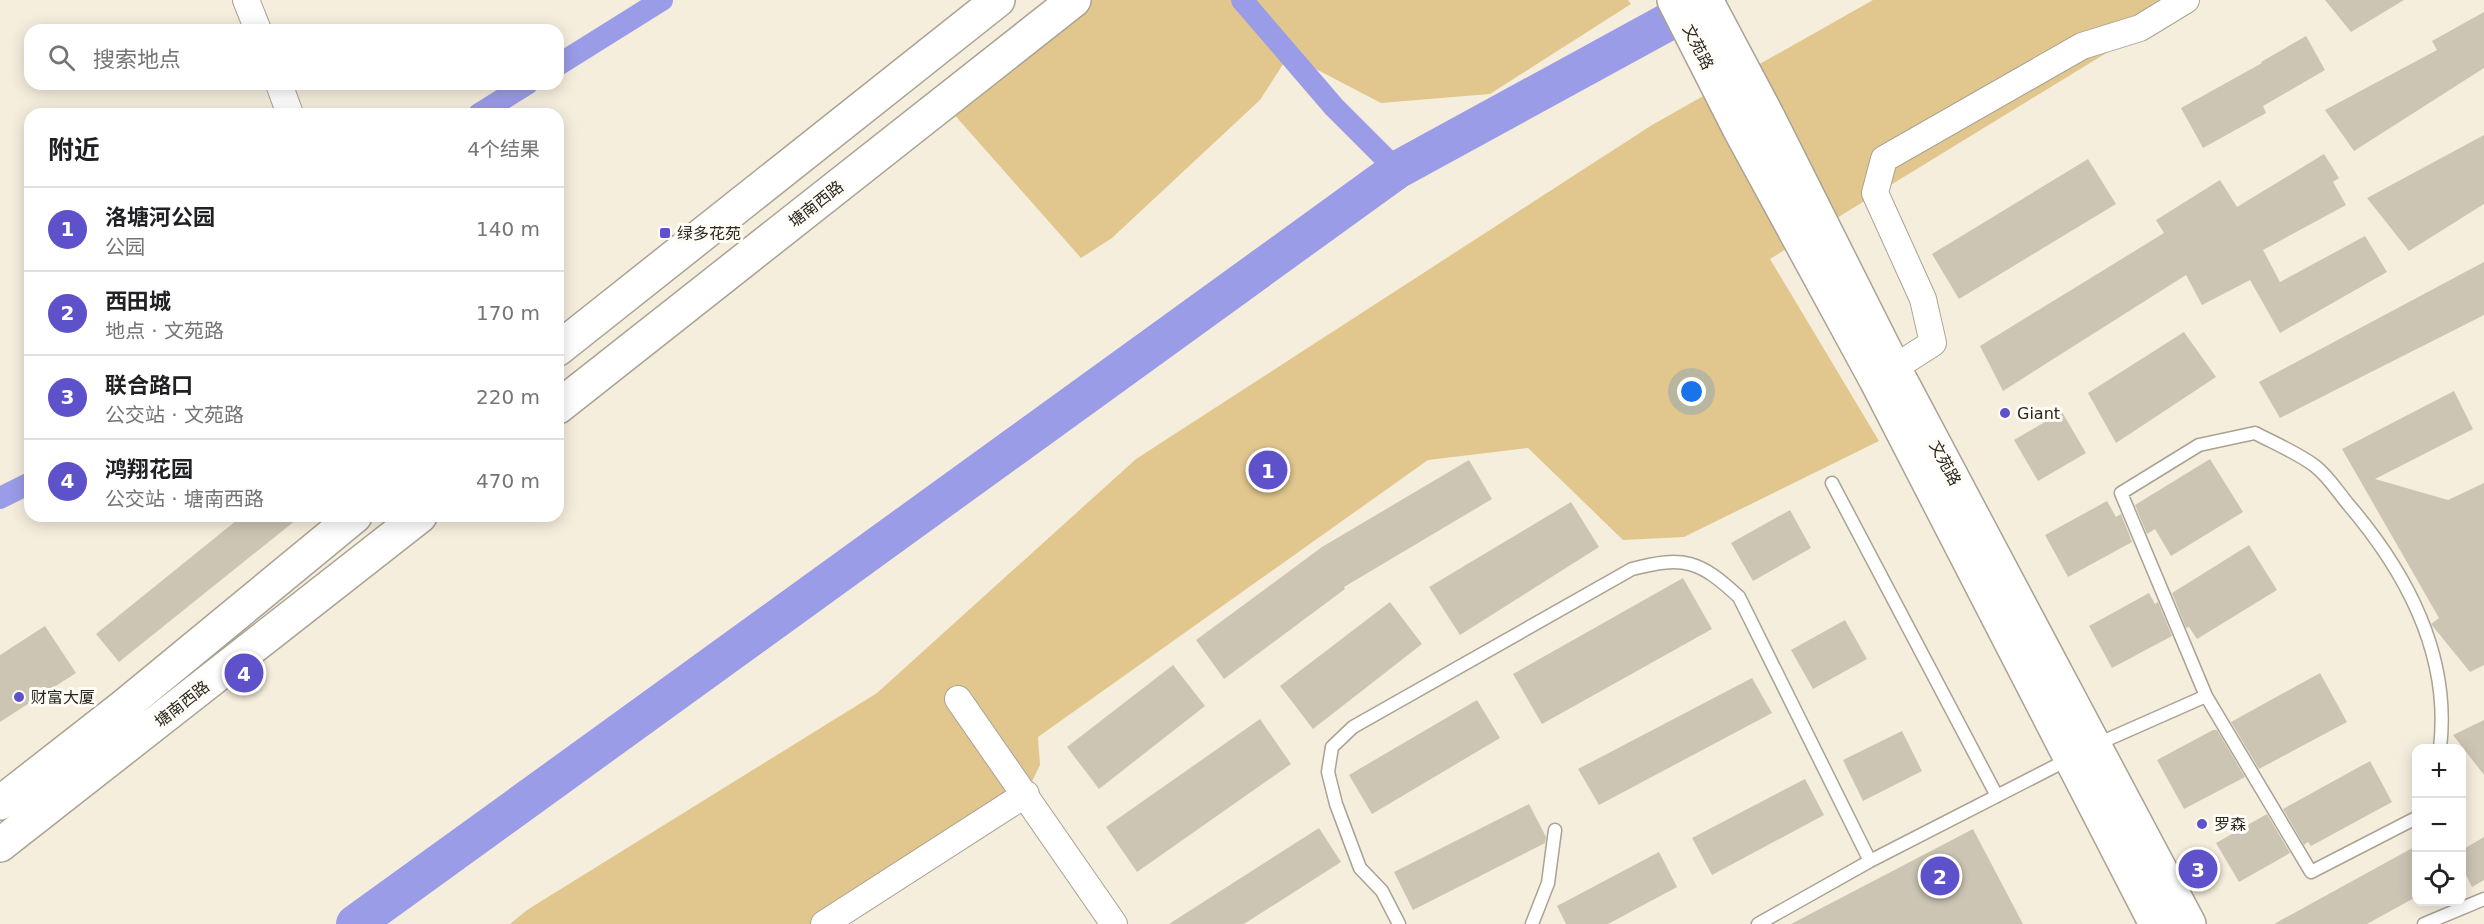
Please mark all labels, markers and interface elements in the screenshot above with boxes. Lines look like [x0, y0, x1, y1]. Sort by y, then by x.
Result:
street label: 文苑路 [1679, 21, 1717, 73]
search box [24, 24, 564, 90]
icon: search [45, 41, 78, 74]
text: 搜索地点 [93, 47, 181, 72]
text: 附近 [48, 135, 100, 165]
text: 4个结果 [467, 137, 540, 161]
street label: 塘南西路 [785, 177, 847, 231]
text: 洛塘河公园 [105, 205, 215, 230]
text: 1 [61, 217, 74, 241]
text: 140 m [476, 217, 540, 241]
place label: 绿多花苑 [677, 224, 741, 243]
marker: 绿多花苑 [658, 226, 672, 240]
text: 公园 [105, 235, 145, 259]
text: 西田城 [105, 289, 171, 314]
text: 2 [61, 301, 74, 325]
text: 170 m [476, 301, 540, 325]
text: 地点 · 文苑路 [105, 319, 224, 343]
text: 联合路口 [105, 373, 193, 398]
your location [1677, 377, 1706, 406]
text: 3 [61, 385, 74, 409]
text: 220 m [476, 385, 540, 409]
text: 公交站 · 文苑路 [105, 403, 244, 427]
place label: Giant [2017, 404, 2060, 423]
marker: Giant [1998, 406, 2012, 420]
street label: 文苑路 [1925, 437, 1965, 489]
pin: 1 [1248, 448, 1288, 492]
text: 鸿翔花园 [105, 457, 193, 482]
text: 4 [61, 469, 74, 493]
text: 470 m [476, 469, 540, 493]
text: 公交站 · 塘南西路 [105, 487, 264, 511]
pin: 4 [224, 650, 264, 696]
street label: 塘南西路 [151, 677, 213, 731]
place label: 财富大厦 [31, 688, 95, 707]
marker: 财富大厦 [12, 690, 26, 704]
map controls [2412, 744, 2466, 906]
button: + [2412, 744, 2466, 798]
button: − [2412, 798, 2466, 852]
place label: 罗森 [2214, 815, 2246, 834]
marker: 罗森 [2195, 817, 2209, 831]
pin: 3 [2178, 846, 2218, 892]
button: locate [2412, 852, 2466, 906]
pin: 2 [1920, 854, 1960, 898]

